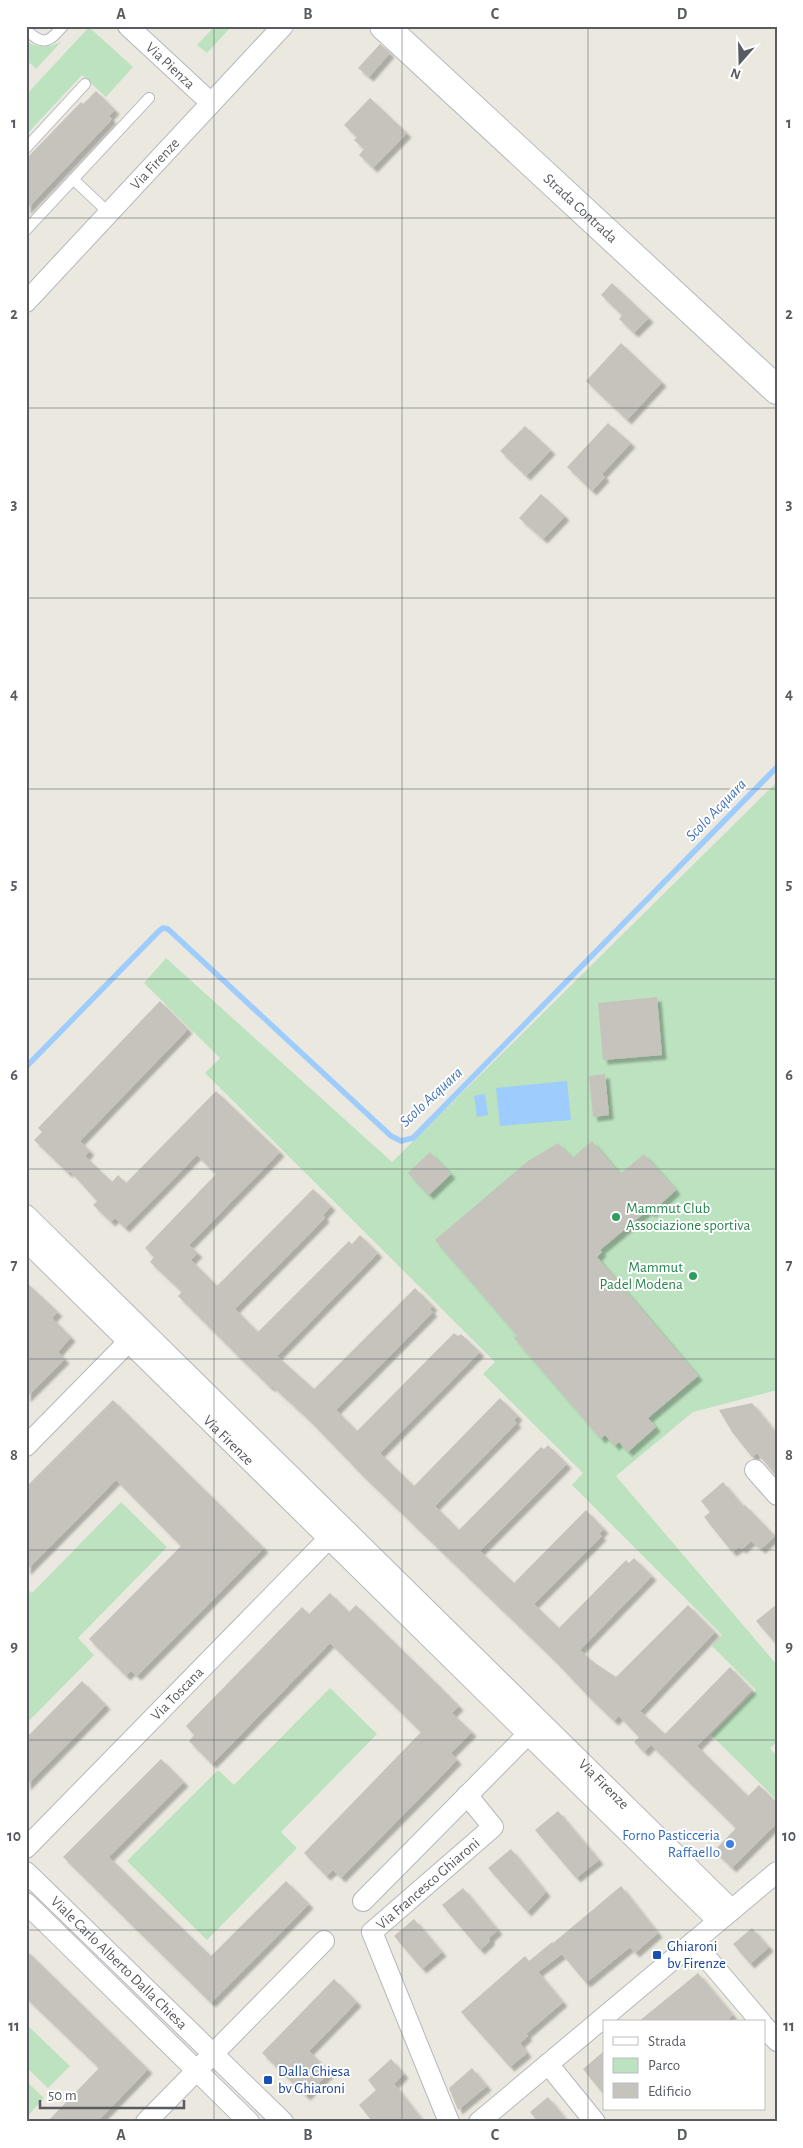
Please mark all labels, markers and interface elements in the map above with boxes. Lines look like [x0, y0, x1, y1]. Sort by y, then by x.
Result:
text: A [116, 6, 126, 22]
text: B [303, 6, 313, 22]
text: C [491, 6, 500, 22]
text: D [677, 6, 688, 22]
north arrow [716, 38, 766, 88]
street label: Via Pienza [143, 39, 198, 92]
text: N [729, 65, 743, 82]
text: 1 [11, 115, 17, 131]
text: 1 [786, 115, 792, 131]
street label: Via Firenze [127, 135, 182, 192]
street label: Strada Contrada [541, 171, 620, 246]
text: 2 [10, 306, 18, 322]
text: 2 [785, 306, 793, 322]
text: 3 [11, 496, 18, 512]
text: 3 [786, 496, 793, 512]
text: 4 [10, 686, 18, 702]
text: 4 [785, 686, 793, 702]
water label: Scolo Acquara [683, 776, 750, 845]
text: 5 [11, 876, 18, 892]
text: 5 [786, 876, 793, 892]
water label: Scolo Acquara [397, 1064, 466, 1131]
text: 6 [10, 1067, 18, 1083]
text: 6 [785, 1067, 793, 1083]
place label: Mammut Club Associazione sportiva [626, 1201, 750, 1233]
marker: Mammut Club Associazione sportiva [610, 1211, 622, 1223]
text: 7 [11, 1257, 18, 1273]
text: 7 [786, 1257, 793, 1273]
place label: Mammut Padel Modena [600, 1260, 683, 1292]
marker: Mammut Padel Modena [687, 1270, 699, 1282]
street label: Via Firenze [200, 1412, 257, 1468]
text: 8 [10, 1447, 18, 1463]
text: 8 [785, 1447, 793, 1463]
text: 9 [10, 1638, 18, 1654]
text: 9 [785, 1638, 793, 1654]
street label: Via Toscana [148, 1664, 206, 1723]
street label: Via Firenze [576, 1756, 632, 1812]
text: 10 [7, 1828, 21, 1844]
place label: Forno Pasticceria Raffaello [622, 1828, 720, 1860]
text: 10 [782, 1828, 796, 1844]
street label: Via Francesco Ghiaroni [373, 1835, 482, 1932]
marker: Forno Pasticceria Raffaello [724, 1838, 736, 1850]
street label: Viale Carlo Alberto Dalla Chiesa [48, 1893, 190, 2032]
place label: Ghiaroni bv Firenze [667, 1939, 726, 1971]
marker: Ghiaroni bv Firenze [651, 1949, 663, 1961]
text: 11 [8, 2018, 20, 2034]
text: 11 [783, 2018, 795, 2034]
legend [603, 2020, 766, 2110]
text: Strada [648, 2034, 686, 2049]
text: Parco [648, 2058, 680, 2073]
place label: Dalla Chiesa bv Ghiaroni [278, 2064, 350, 2096]
marker: Dalla Chiesa bv Ghiaroni [262, 2074, 274, 2086]
scale bar [40, 2078, 184, 2110]
text: Edificio [648, 2084, 691, 2099]
text: 50 m [48, 2088, 77, 2103]
text: A [116, 2127, 126, 2143]
text: B [303, 2127, 313, 2143]
text: C [491, 2127, 500, 2143]
text: D [677, 2127, 688, 2143]

